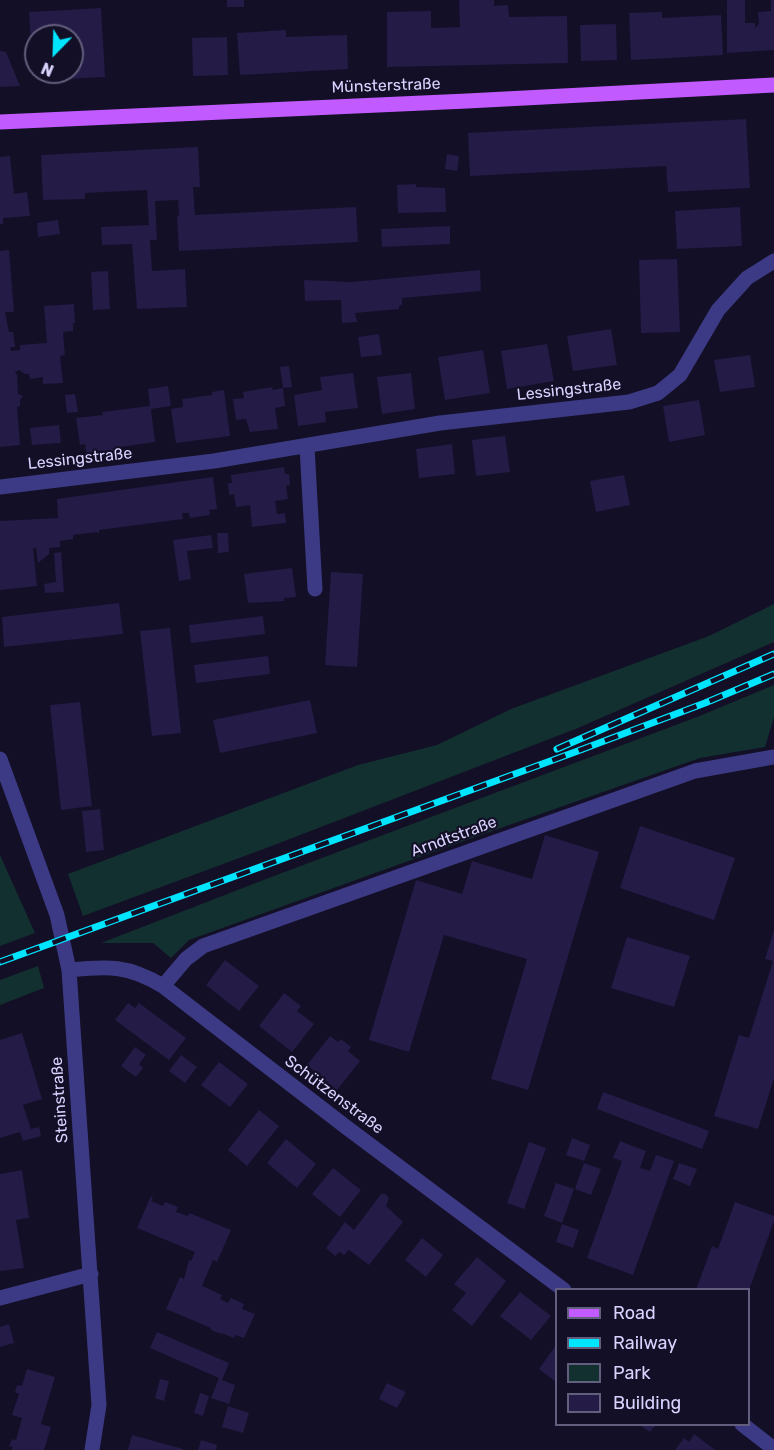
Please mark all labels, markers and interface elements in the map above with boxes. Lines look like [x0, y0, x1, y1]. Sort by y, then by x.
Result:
north arrow [24, 24, 84, 84]
text: N [39, 58, 57, 80]
street label: Münsterstraße [331, 75, 441, 97]
street label: Lessingstraße [516, 375, 622, 405]
street label: Lessingstraße [27, 444, 133, 474]
street label: Arndtstraße [409, 813, 499, 861]
street label: Schützenstraße [281, 1052, 387, 1138]
street label: Steinstraße [47, 1056, 73, 1144]
legend [555, 1288, 750, 1426]
text: Road [613, 1302, 656, 1324]
text: Railway [613, 1332, 677, 1354]
text: Park [613, 1362, 650, 1384]
text: Building [613, 1392, 681, 1414]

